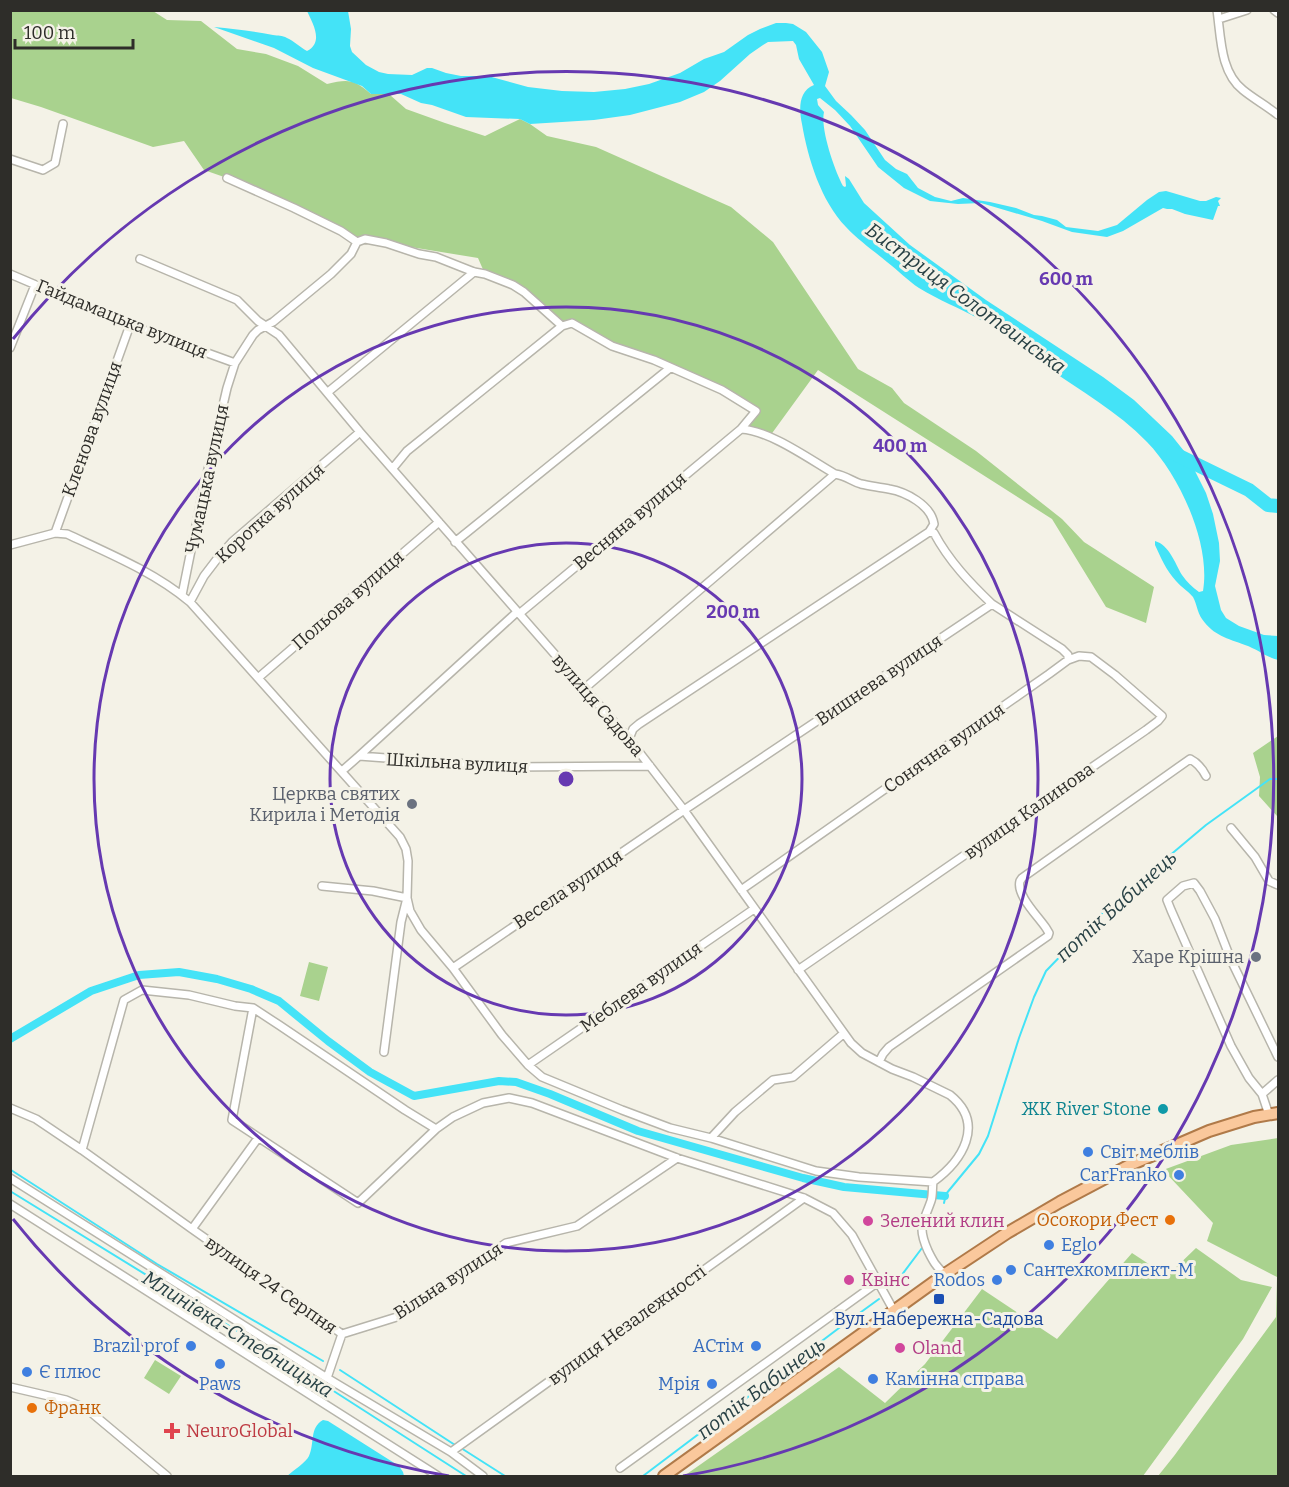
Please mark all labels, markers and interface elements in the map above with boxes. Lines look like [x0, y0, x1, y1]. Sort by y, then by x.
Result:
scale bar [15, 12, 134, 50]
text: 100 m [24, 22, 75, 44]
water label: Бистриця Солотвинська [861, 217, 1071, 379]
text: 600 m [1039, 268, 1093, 290]
street label: Гайдамацька вулиця [33, 275, 211, 363]
street label: Кленова вулиця [57, 358, 127, 500]
street label: Чумацька вулиця [180, 402, 234, 556]
text: 400 m [873, 435, 927, 457]
street label: Коротка вулиця [211, 458, 329, 568]
street label: Весняна вулиця [569, 467, 691, 575]
street label: Польова вулиця [288, 546, 408, 654]
text: 200 m [706, 601, 760, 623]
street label: Вишнева вулиця [812, 630, 946, 730]
street label: вулиця Садова [547, 649, 649, 761]
street label: Сонячна вулиця [879, 698, 1009, 798]
street label: Шкільна вулиця [385, 748, 529, 778]
street label: вулиця Калинова [960, 758, 1098, 864]
centre of rings [556, 769, 576, 789]
place label: Церква святих Кирила і Методія [249, 783, 400, 826]
marker: Церква святих Кирила і Методія [405, 797, 419, 811]
street label: Весела вулиця [509, 844, 627, 934]
water label: потік Бабинець [1050, 845, 1182, 967]
street label: Меблева вулиця [576, 937, 706, 1037]
place label: Харе Крішна [1132, 946, 1244, 968]
marker: Харе Крішна [1249, 950, 1263, 964]
place label: ЖК River Stone [1021, 1098, 1151, 1120]
marker: ЖК River Stone [1156, 1102, 1170, 1116]
place label: Світ меблів [1100, 1141, 1199, 1163]
marker: Світ меблів [1081, 1145, 1095, 1159]
place label: CarFranko [1080, 1164, 1167, 1186]
marker: CarFranko [1172, 1168, 1186, 1182]
place label: Осокори Фест [1037, 1209, 1158, 1231]
place label: Зелений клин [880, 1210, 1005, 1232]
marker: Осокори Фест [1163, 1213, 1177, 1227]
marker: Зелений клин [861, 1214, 875, 1228]
street label: вулиця 24 Серпня [201, 1231, 341, 1339]
place label: Eglo [1061, 1234, 1097, 1256]
street label: Вільна вулиця [390, 1238, 506, 1324]
marker: Eglo [1042, 1238, 1056, 1252]
place label: Сантехкомплект-М [1023, 1259, 1194, 1281]
street label: вулиця Незалежності [544, 1260, 710, 1390]
marker: Сантехкомплект-М [1004, 1263, 1018, 1277]
water label: Млинівка-Стебницька [138, 1265, 338, 1403]
place label: Квінс [861, 1269, 910, 1291]
place label: Rodos [934, 1269, 985, 1291]
marker: Квінс [842, 1273, 856, 1287]
marker: Rodos [990, 1273, 1004, 1287]
marker: Вул. Набережна-Садова [932, 1292, 946, 1306]
place label: Вул. Набережна-Садова [834, 1308, 1044, 1330]
water label: потік Бабинець [691, 1332, 830, 1445]
place label: Brazil prof [93, 1335, 181, 1357]
place label: АСтім [693, 1335, 744, 1357]
place label: Oland [912, 1337, 962, 1359]
marker: Brazil prof [184, 1339, 198, 1353]
marker: АСтім [749, 1339, 763, 1353]
marker: Oland [893, 1341, 907, 1355]
marker: Paws [213, 1357, 227, 1371]
place label: Є плюс [39, 1361, 101, 1383]
marker: Є плюс [20, 1365, 34, 1379]
place label: Камінна справа [885, 1368, 1025, 1390]
marker: Камінна справа [866, 1372, 880, 1386]
place label: Paws [199, 1373, 241, 1395]
place label: Мрія [658, 1373, 700, 1395]
marker: Мрія [705, 1377, 719, 1391]
place label: Франк [44, 1397, 102, 1419]
marker: Франк [25, 1401, 39, 1415]
place label: NeuroGlobal [186, 1420, 293, 1442]
marker: NeuroGlobal [163, 1422, 181, 1440]

